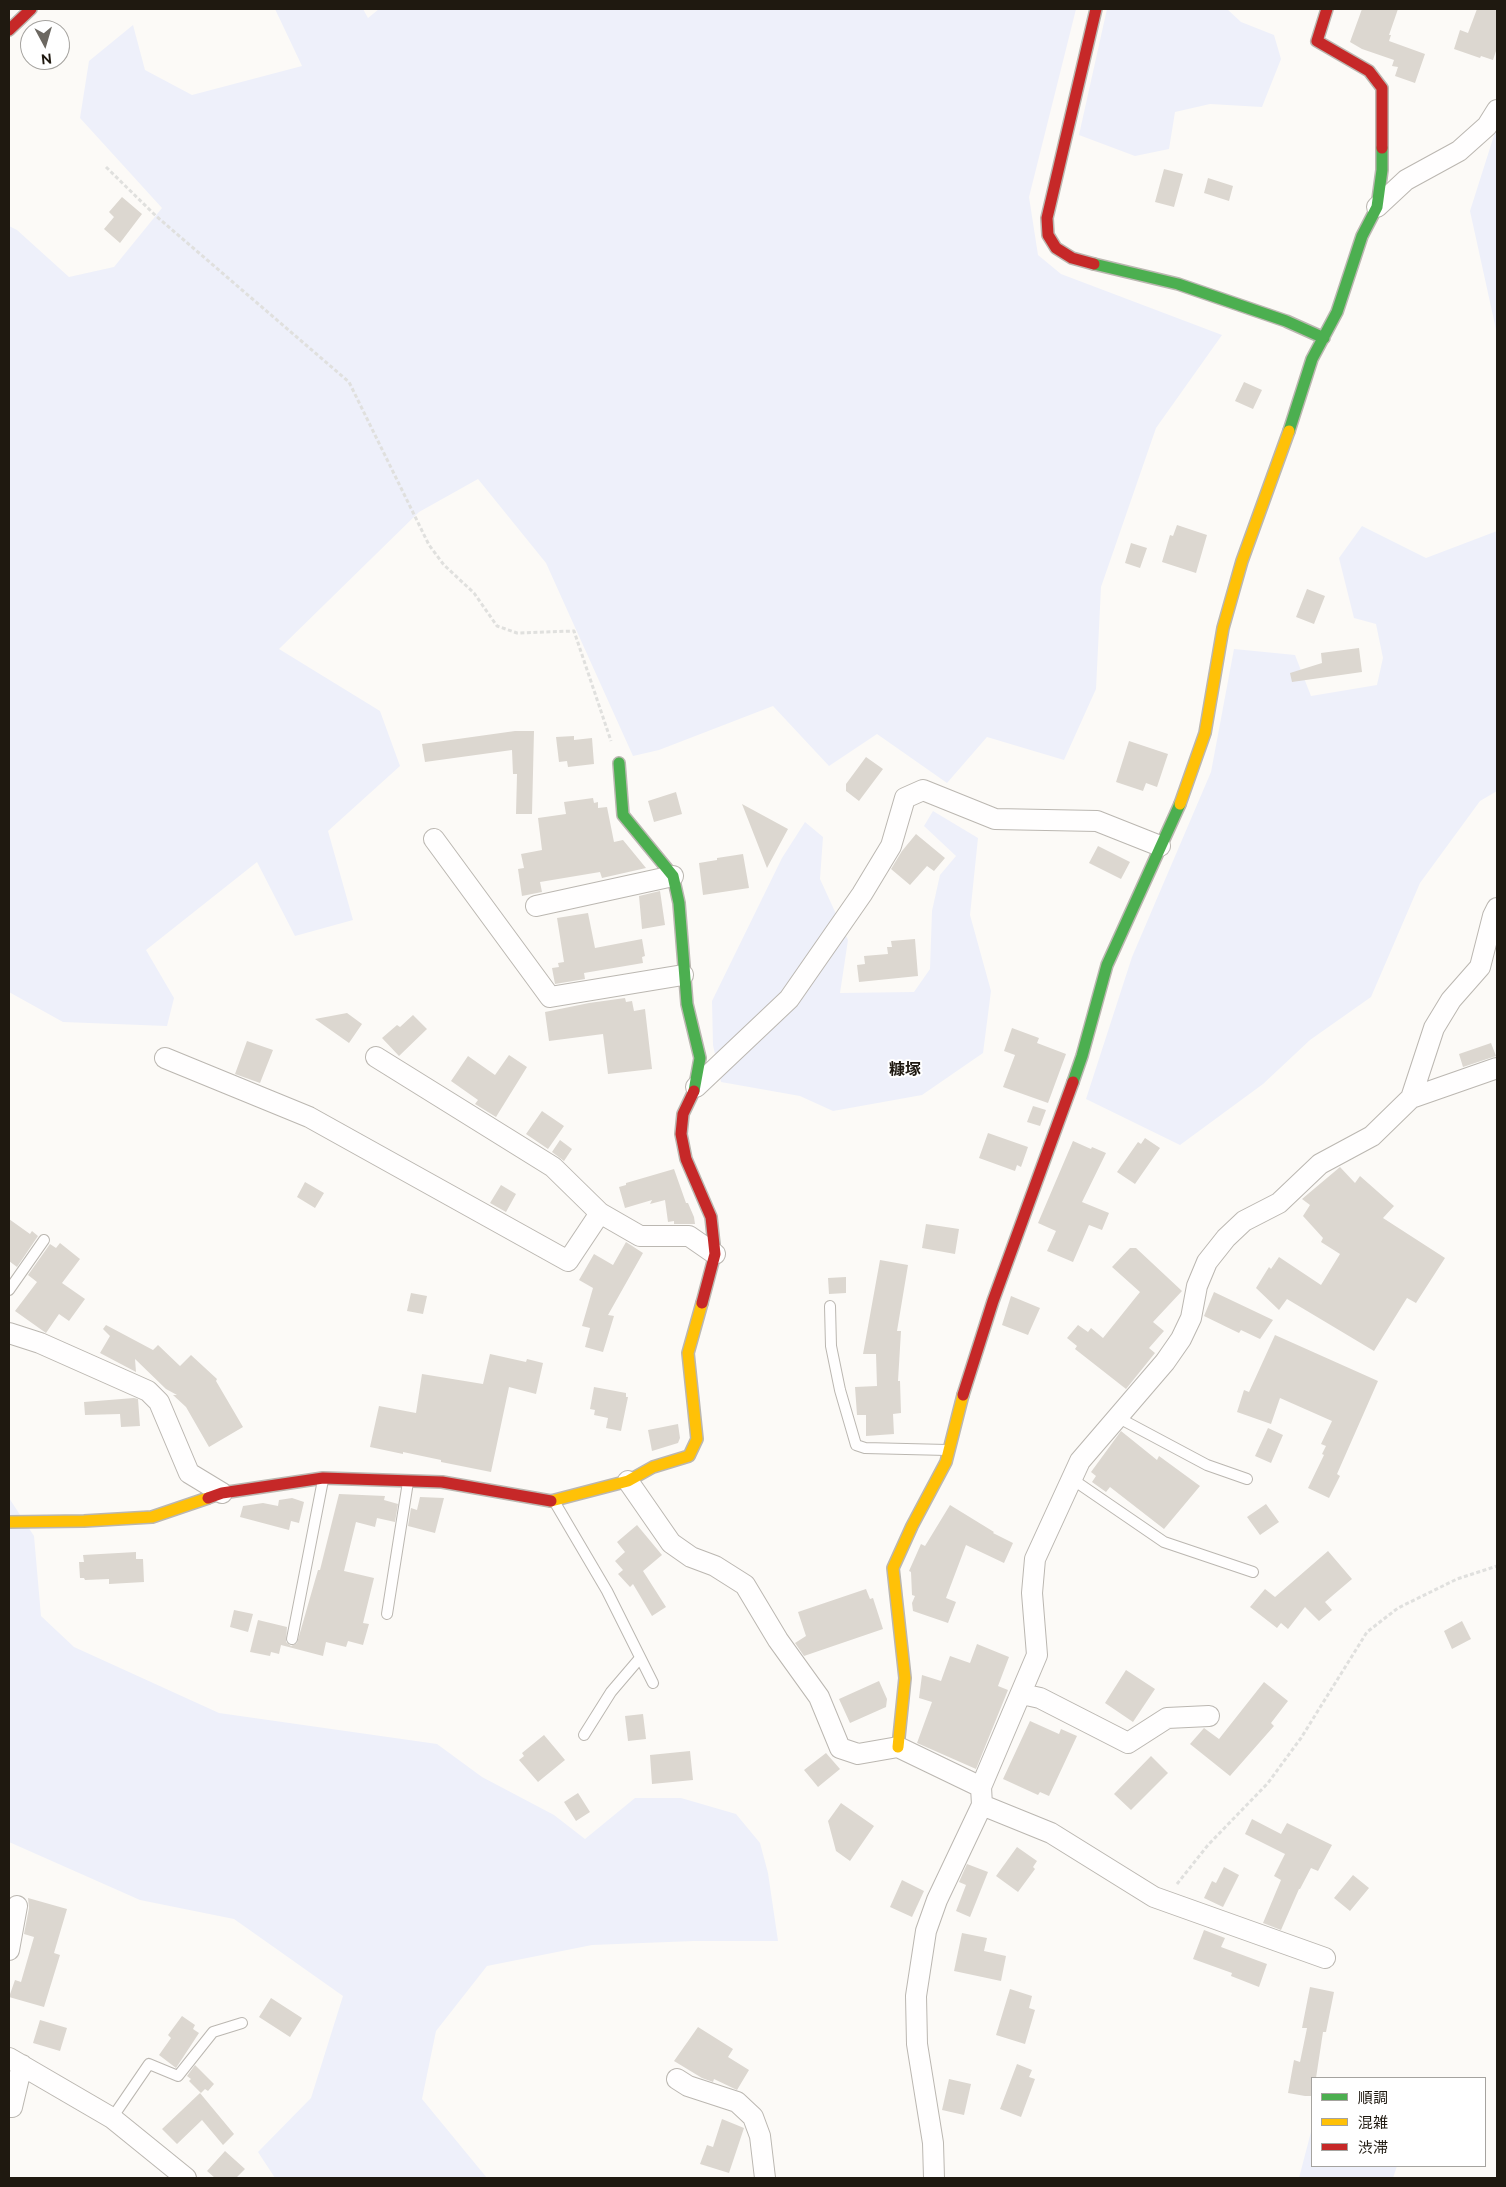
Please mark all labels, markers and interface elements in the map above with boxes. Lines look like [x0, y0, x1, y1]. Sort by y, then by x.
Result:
north arrow [20, 20, 70, 70]
text: N [40, 50, 53, 67]
district label: 糠塚 [889, 1060, 921, 1080]
legend [1311, 2077, 1486, 2167]
text: 順調 [1358, 2089, 1388, 2107]
text: 混雑 [1358, 2114, 1388, 2132]
text: 渋滞 [1358, 2139, 1388, 2157]

